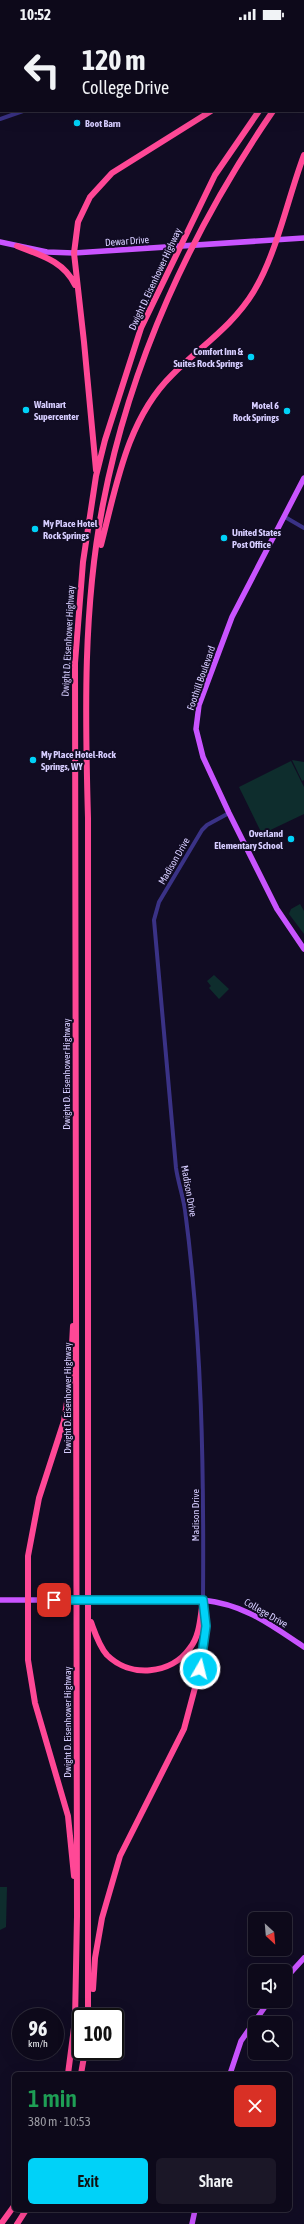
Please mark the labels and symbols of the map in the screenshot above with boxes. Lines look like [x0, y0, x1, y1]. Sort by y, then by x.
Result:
marker: Boot Barn [72, 118, 82, 128]
place label: Boot Barn [85, 118, 121, 129]
street label: Dwight D. Eisenhower Highway [126, 226, 184, 332]
street label: Dewar Drive [105, 234, 150, 248]
place label: Comfort Inn & Suites Rock Springs [173, 346, 244, 369]
marker: Comfort Inn & Suites Rock Springs [246, 352, 256, 362]
place label: Walmart Supercenter [33, 399, 80, 422]
place label: Motel 6 Rock Springs [233, 400, 279, 423]
marker: Walmart Supercenter [21, 405, 31, 415]
marker: Motel 6 Rock Springs [282, 406, 292, 416]
place label: My Place Hotel Rock Springs [43, 518, 98, 541]
marker: My Place Hotel Rock Springs [30, 524, 40, 534]
place label: United States Post Office [232, 527, 281, 550]
marker: United States Post Office [219, 533, 229, 543]
street label: Dwight D. Eisenhower Highway [60, 585, 76, 697]
street label: Foothill Boulevard [185, 644, 217, 712]
place label: My Place Hotel-Rock Springs, WY [41, 749, 116, 772]
marker: My Place Hotel-Rock Springs, WY [28, 755, 38, 765]
place label: Overland Elementary School [214, 828, 283, 851]
marker: Overland Elementary School [286, 834, 296, 844]
street label: Madison Drive [156, 835, 192, 886]
street label: Dwight D. Eisenhower Highway [61, 1018, 72, 1130]
street label: Madison Drive [179, 1164, 199, 1218]
street label: Dwight D. Eisenhower Highway [62, 1342, 73, 1454]
street label: Madison Drive [190, 1488, 201, 1541]
pin [37, 1583, 71, 1617]
street label: College Drive [242, 1596, 290, 1630]
position arrow [179, 1648, 221, 1690]
street label: Dwight D. Eisenhower Highway [62, 1666, 73, 1778]
north arrow [248, 1912, 292, 1956]
speed limit sign: 100 [72, 2008, 124, 2060]

